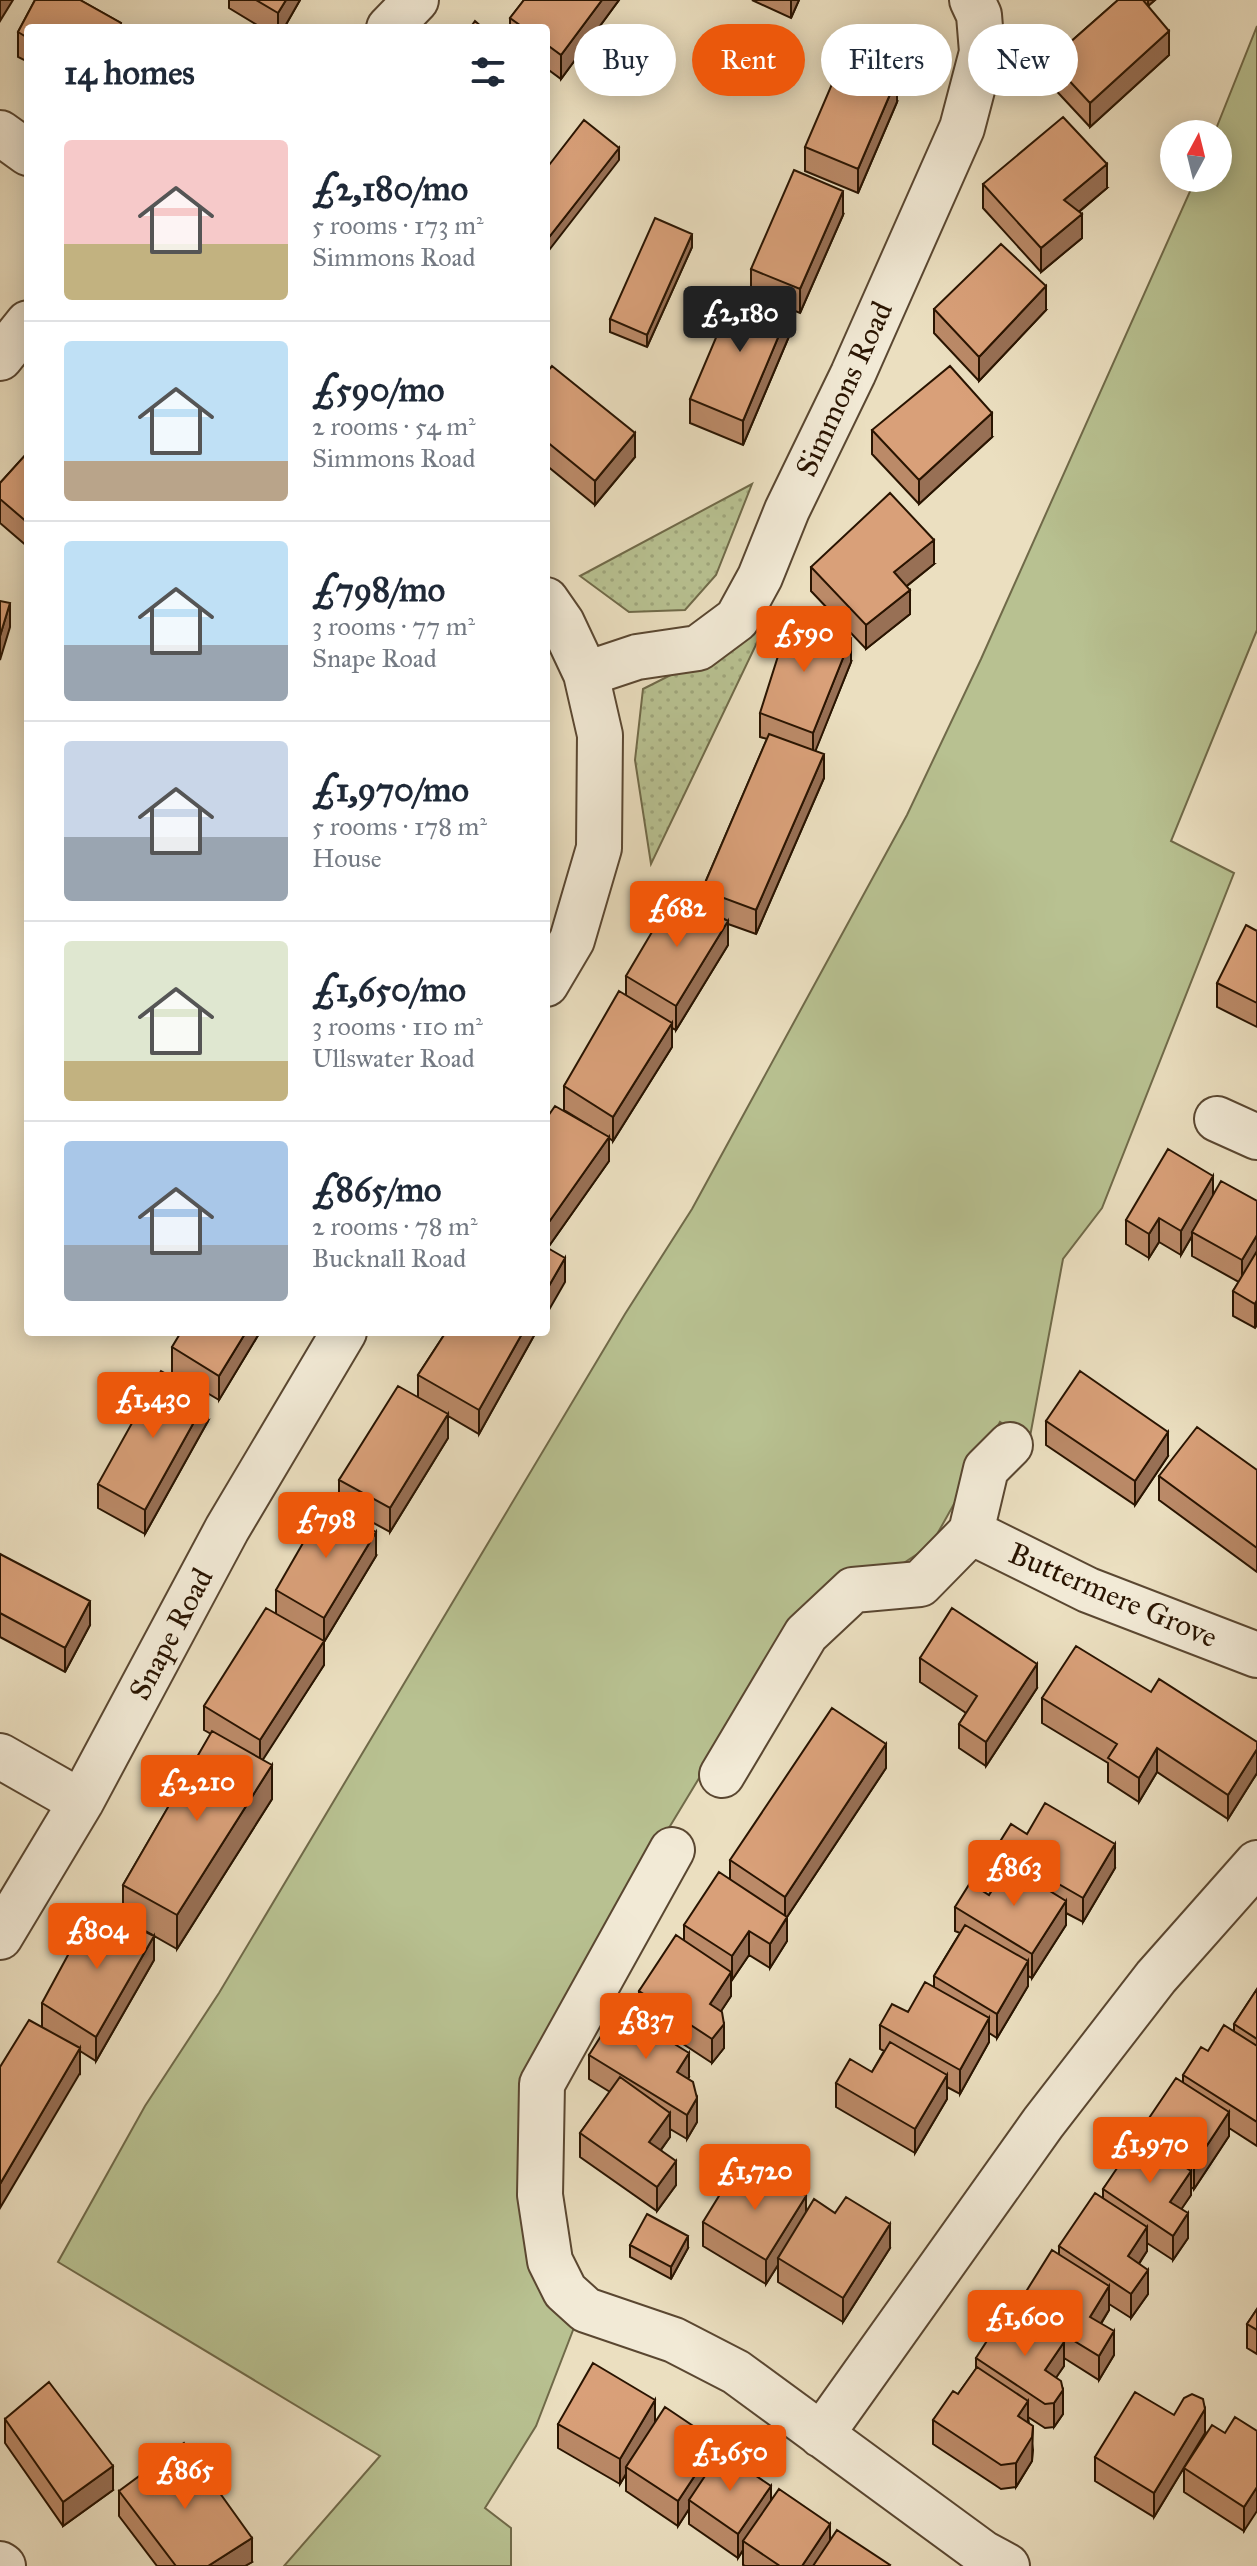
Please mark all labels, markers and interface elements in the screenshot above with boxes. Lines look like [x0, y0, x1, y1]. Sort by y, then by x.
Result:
chip: Buy [574, 24, 676, 96]
chip: Rent [692, 24, 805, 96]
chip: Filters [821, 24, 952, 96]
chip: New [968, 24, 1078, 96]
icon: filters [466, 50, 510, 94]
text: 14 homes [64, 52, 195, 93]
north arrow [1160, 120, 1232, 192]
map controls [1160, 120, 1232, 192]
text: £2,180/mo [312, 168, 468, 209]
icon: home [128, 172, 224, 268]
text: 5 rooms · 173 m² [312, 209, 484, 241]
text: Simmons Road [312, 241, 476, 273]
pin: £2,180 [675, 286, 805, 354]
text: £2,180 [701, 296, 779, 328]
street label: Simmons Road [788, 296, 900, 482]
text: £590/mo [312, 369, 444, 410]
icon: home [128, 373, 224, 469]
text: 2 rooms · 54 m² [312, 410, 476, 442]
text: Simmons Road [312, 442, 476, 474]
text: £798/mo [312, 569, 445, 610]
icon: home [128, 573, 224, 669]
pin: £590 [757, 606, 851, 674]
text: 3 rooms · 77 m² [312, 610, 475, 642]
text: £590 [774, 616, 834, 648]
text: Snape Road [312, 642, 437, 674]
text: £1,970/mo [312, 769, 469, 810]
icon: home [128, 773, 224, 869]
text: 5 rooms · 178 m² [312, 810, 487, 842]
text: House [312, 842, 382, 874]
pin: £682 [630, 881, 724, 949]
text: £682 [648, 891, 706, 923]
text: £1,650/mo [312, 969, 466, 1010]
icon: home [128, 973, 224, 1069]
text: 3 rooms · 110 m² [312, 1010, 483, 1042]
text: Ullswater Road [312, 1042, 475, 1074]
text: £865/mo [312, 1169, 442, 1210]
icon: home [128, 1173, 224, 1269]
text: 2 rooms · 78 m² [312, 1210, 477, 1242]
text: Bucknall Road [312, 1242, 466, 1274]
pin: £1,430 [88, 1372, 218, 1440]
text: £1,430 [115, 1382, 191, 1414]
pin: £798 [279, 1492, 373, 1560]
text: £798 [296, 1502, 356, 1534]
street label: Buttermere Grove [1003, 1535, 1223, 1655]
street label: Snape Road [121, 1562, 221, 1706]
pin: £2,210 [132, 1755, 262, 1823]
text: £2,210 [159, 1765, 235, 1797]
pin: £863 [967, 1840, 1061, 1908]
text: £863 [986, 1850, 1042, 1882]
pin: £804 [50, 1903, 144, 1971]
text: £804 [66, 1913, 128, 1945]
pin: £837 [599, 1993, 693, 2061]
text: £837 [618, 2003, 674, 2035]
pin: £1,970 [1085, 2117, 1215, 2185]
text: £1,970 [1111, 2127, 1189, 2159]
pin: £1,720 [690, 2144, 820, 2212]
text: £1,720 [717, 2154, 793, 2186]
pin: £1,600 [960, 2290, 1090, 2358]
text: £1,600 [986, 2300, 1064, 2332]
pin: £1,650 [665, 2425, 795, 2493]
text: £1,650 [692, 2435, 768, 2467]
pin: £865 [138, 2443, 232, 2511]
text: £865 [156, 2453, 214, 2485]

